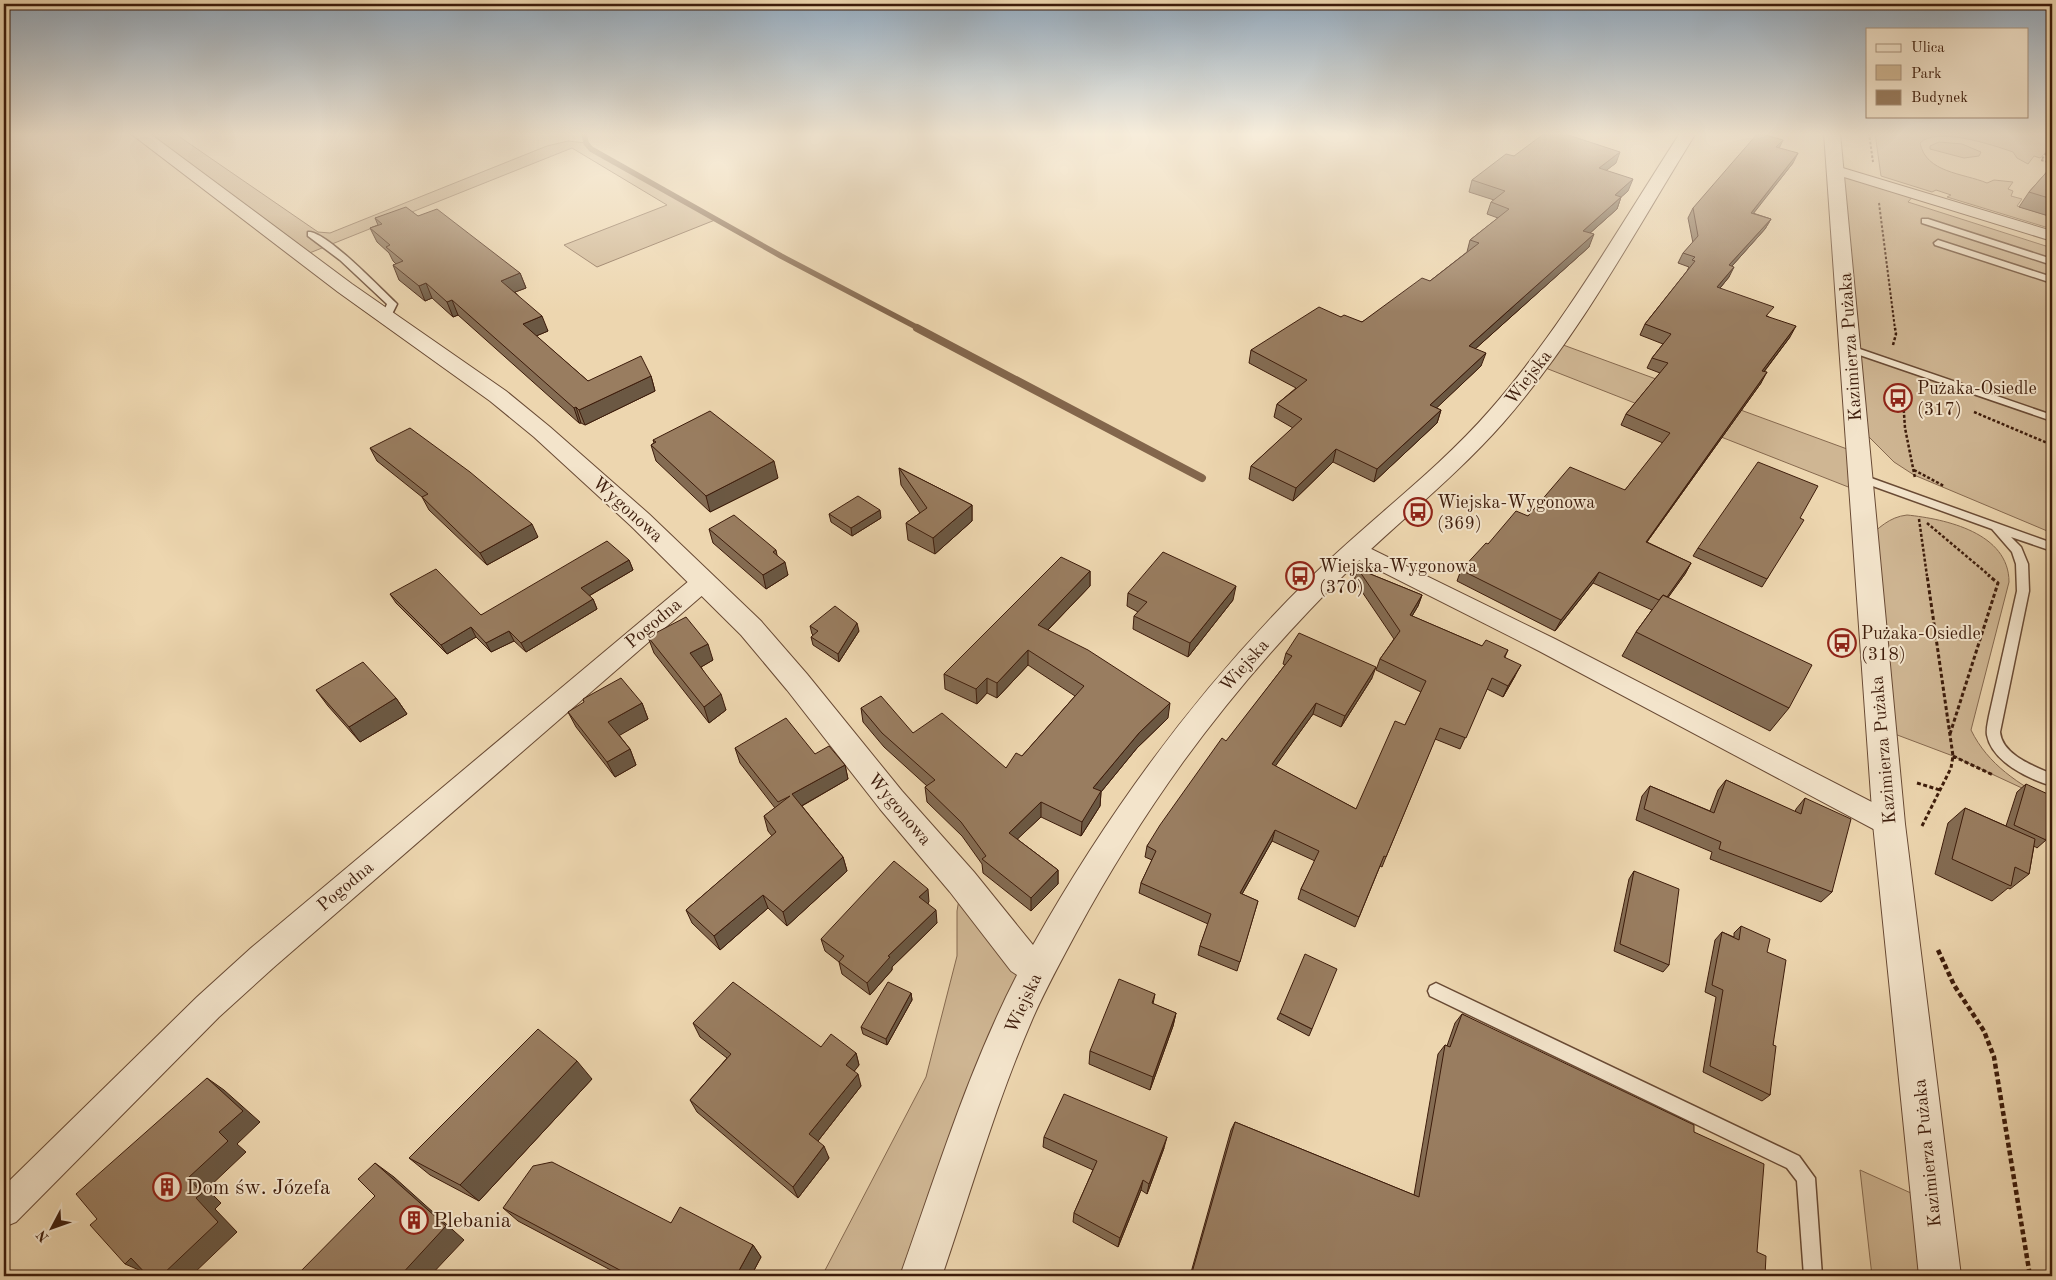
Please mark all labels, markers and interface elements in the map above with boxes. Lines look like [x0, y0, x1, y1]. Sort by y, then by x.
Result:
legend [1866, 28, 2028, 118]
text: Ulica [1911, 41, 1945, 56]
text: Park [1911, 67, 1942, 82]
text: Budynek [1911, 91, 1968, 106]
street label: Kazimierza Pużaka [1837, 272, 1865, 422]
street label: Wiejska [1502, 347, 1555, 408]
place label: Pużaka-Osiedle (317) [1917, 380, 2037, 419]
bus stop icon: Pużaka-Osiedle (317) [1883, 383, 1913, 413]
street label: Wygonowa [589, 474, 666, 546]
place label: Wiejska-Wygonowa (369) [1437, 494, 1595, 533]
bus stop icon: Wiejska-Wygonowa (369) [1403, 497, 1433, 527]
place label: Wiejska-Wygonowa (370) [1319, 558, 1477, 597]
bus stop icon: Wiejska-Wygonowa (370) [1285, 561, 1315, 591]
street label: Pogodna [622, 595, 685, 652]
place label: Pużaka-Osiedle (318) [1861, 625, 1981, 664]
bus stop icon: Pużaka-Osiedle (318) [1827, 628, 1857, 658]
street label: Wiejska [1217, 636, 1273, 695]
street label: Kazimierza Pużaka [1869, 675, 1899, 825]
street label: Wygonowa [864, 770, 934, 849]
street label: Pogodna [314, 858, 377, 915]
street label: Wiejska [1002, 971, 1046, 1036]
street label: Kazimierza Pużaka [1911, 1078, 1945, 1228]
building icon: Dom św. Józefa [152, 1172, 182, 1202]
place label: Dom św. Józefa [186, 1178, 330, 1199]
north arrow [28, 1202, 78, 1252]
building icon: Plebania [399, 1205, 429, 1235]
place label: Plebania [433, 1211, 511, 1232]
text: N [34, 1227, 52, 1245]

